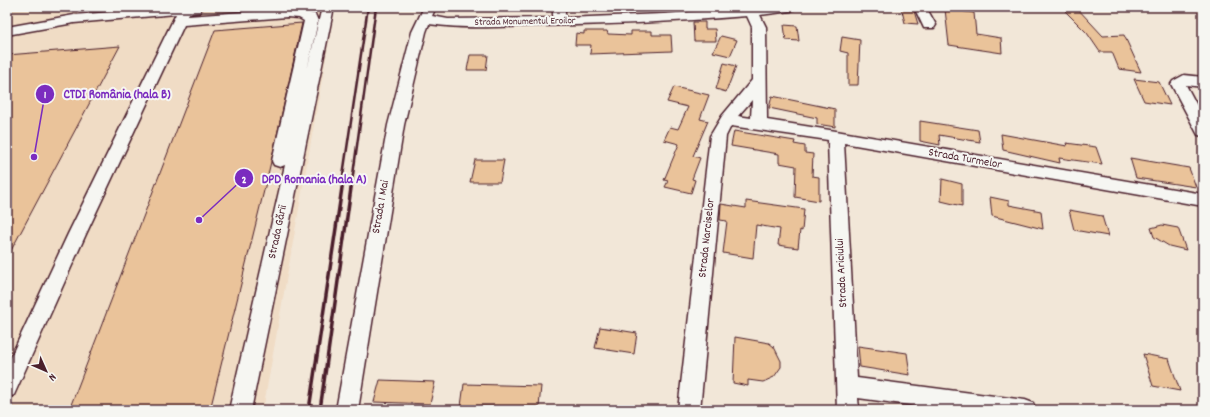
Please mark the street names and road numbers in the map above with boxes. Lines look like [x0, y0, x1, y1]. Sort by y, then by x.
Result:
street label: Strada Monumentul Eroilor [474, 14, 576, 30]
street label: Strada Turmelor [927, 144, 1004, 174]
street label: Strada 1 Mai [368, 179, 394, 235]
street label: Strada Narciselor [694, 197, 720, 279]
street label: Strada Gării [264, 203, 292, 261]
street label: Strada Ariciului [832, 238, 852, 308]

